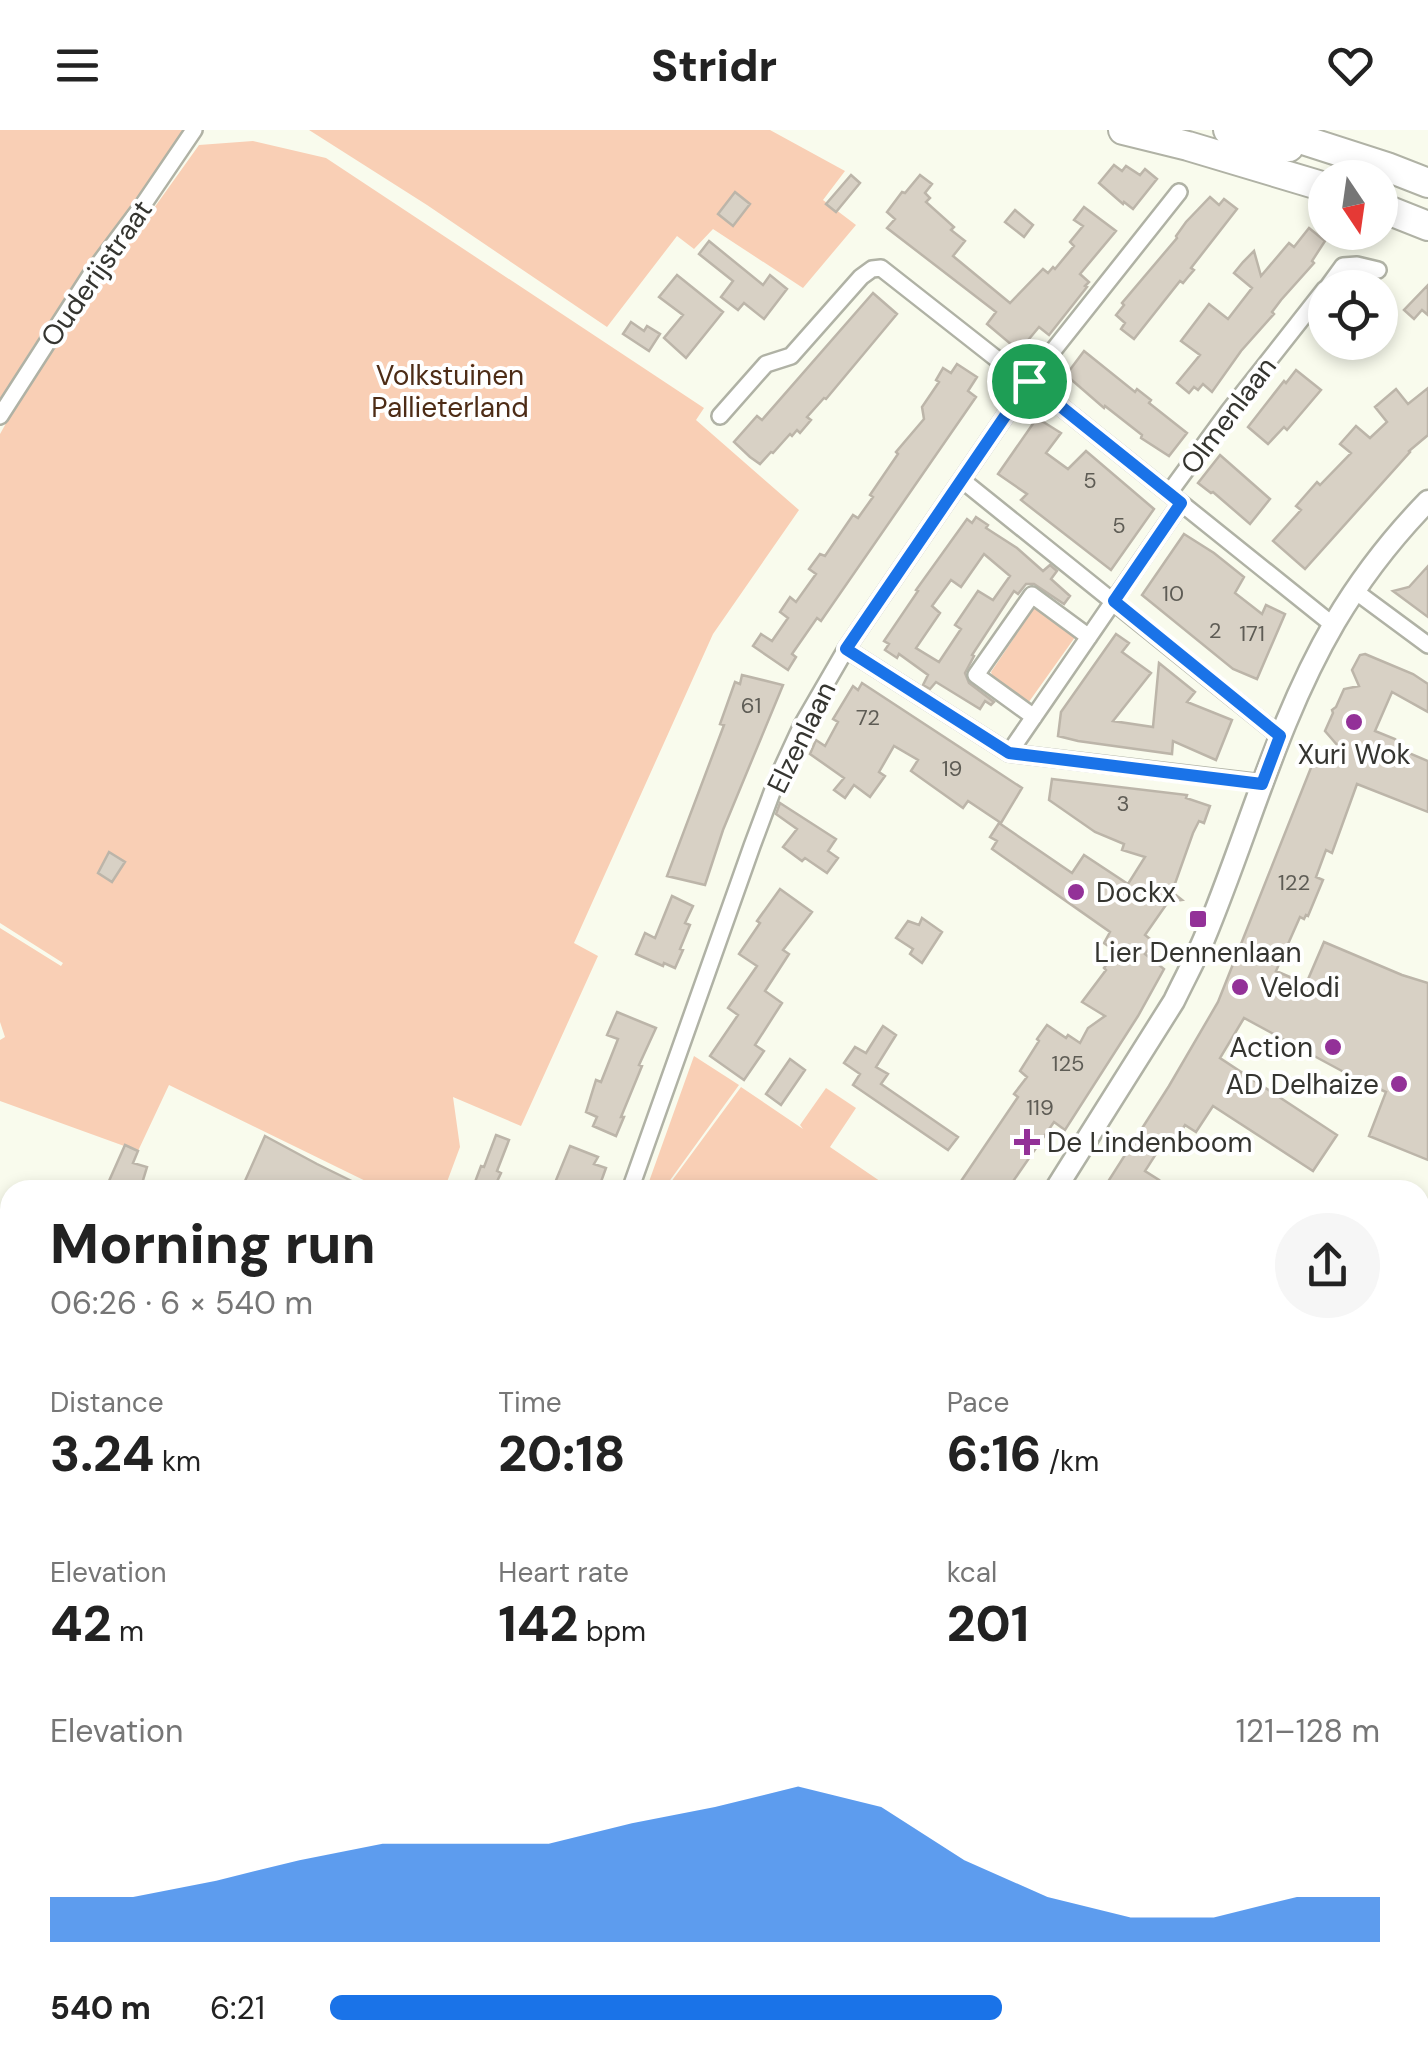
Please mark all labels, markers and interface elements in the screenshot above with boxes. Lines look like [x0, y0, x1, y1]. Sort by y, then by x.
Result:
text: Stridr [651, 36, 777, 95]
icon: menu [50, 38, 105, 93]
icon: heart [1323, 38, 1378, 93]
north arrow [1308, 160, 1398, 250]
map controls [1308, 160, 1398, 360]
street label: Ouderijstraat [32, 193, 161, 354]
button: locate [1308, 270, 1398, 360]
pin [987, 339, 1072, 424]
street label: Olmenlaan [1172, 349, 1285, 481]
icon: arrive [1002, 354, 1057, 409]
park label: Volkstuinen Pallieterland [371, 357, 529, 426]
house number: 5 [1083, 466, 1097, 495]
house number: 5 [1112, 511, 1126, 540]
house number: 10 [1162, 579, 1184, 608]
house number: 2 [1209, 616, 1221, 645]
house number: 171 [1239, 619, 1265, 648]
street label: Elzenlaan [759, 675, 844, 799]
house number: 61 [741, 691, 761, 720]
house number: 72 [856, 703, 880, 732]
marker: Xuri Wok [1343, 711, 1365, 733]
place label: Xuri Wok [1297, 736, 1411, 773]
house number: 19 [942, 754, 962, 783]
house number: 3 [1116, 789, 1130, 818]
house number: 122 [1278, 868, 1310, 897]
place label: Dockx [1096, 874, 1176, 911]
marker: Dockx [1065, 881, 1087, 903]
marker: Lier Dennenlaan [1187, 908, 1209, 930]
place label: Lier Dennenlaan [1094, 934, 1302, 971]
place label: Velodi [1260, 969, 1340, 1006]
marker: Velodi [1229, 976, 1251, 998]
place label: Action [1229, 1029, 1313, 1066]
marker: Action [1322, 1036, 1344, 1058]
house number: 125 [1052, 1049, 1084, 1078]
place label: AD Delhaize [1226, 1066, 1379, 1103]
marker: AD Delhaize [1388, 1073, 1410, 1095]
house number: 119 [1026, 1093, 1054, 1122]
place label: De Lindenboom [1047, 1124, 1252, 1161]
marker: De Lindenboom [1016, 1131, 1038, 1153]
text: Morning run [50, 1208, 376, 1280]
button: share [1275, 1213, 1380, 1318]
text: 06:26 · 6 × 540 m [50, 1282, 313, 1324]
text: Distance [50, 1384, 164, 1421]
text: Time [498, 1384, 562, 1421]
text: Pace [947, 1384, 1009, 1421]
text: 3.24 [50, 1421, 154, 1487]
text: 20:18 [498, 1421, 626, 1487]
text: 6:16 [947, 1421, 1042, 1487]
text: km [154, 1443, 201, 1480]
text: /km [1042, 1443, 1099, 1480]
text: Elevation [50, 1554, 167, 1591]
text: Heart rate [498, 1554, 629, 1591]
text: kcal [947, 1554, 997, 1591]
text: 42 [50, 1591, 112, 1657]
text: 142 [498, 1591, 578, 1657]
text: 201 [947, 1591, 1029, 1657]
text: m [112, 1613, 144, 1650]
text: bpm [578, 1613, 646, 1650]
text: Elevation [50, 1710, 183, 1752]
text: 121–128 m [1236, 1710, 1380, 1752]
text: 540 m [50, 1987, 151, 2029]
text: 6:21 [210, 1987, 265, 2029]

